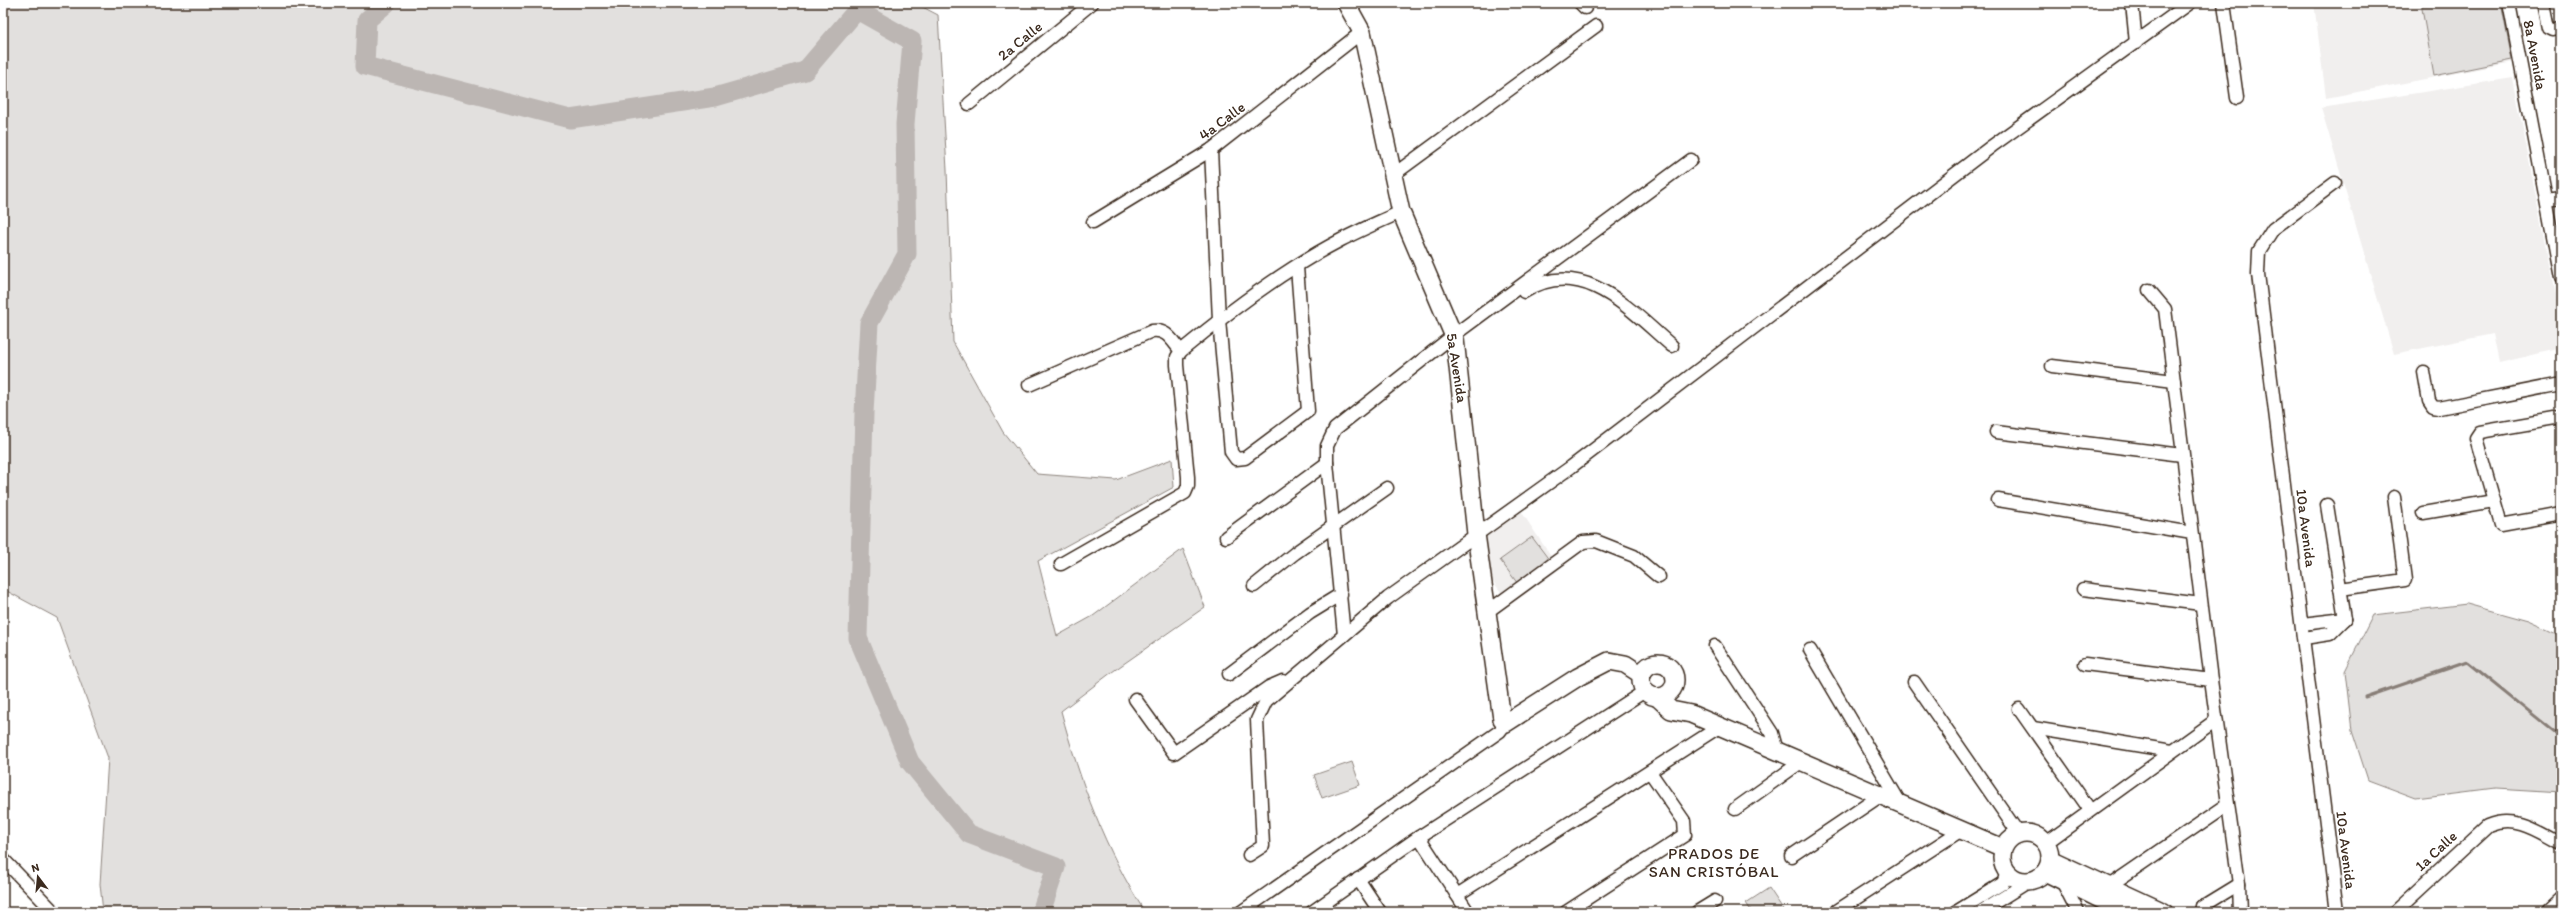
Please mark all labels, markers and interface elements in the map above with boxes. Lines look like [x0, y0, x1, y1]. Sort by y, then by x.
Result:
street label: 2a Calle [994, 18, 1046, 64]
street label: 8a Avenida [2519, 19, 2551, 92]
street label: 4a Calle [1195, 98, 1249, 144]
street label: 5a Avenida [1443, 332, 1471, 404]
street label: 10a Avenida [2292, 488, 2320, 568]
street label: 10a Avenida [2332, 810, 2360, 890]
street label: 1a Calle [2411, 827, 2461, 875]
district label: PRADOS DE SAN CRISTÓBAL [1649, 844, 1779, 881]
north arrow [18, 857, 58, 897]
text: N [30, 861, 41, 875]

